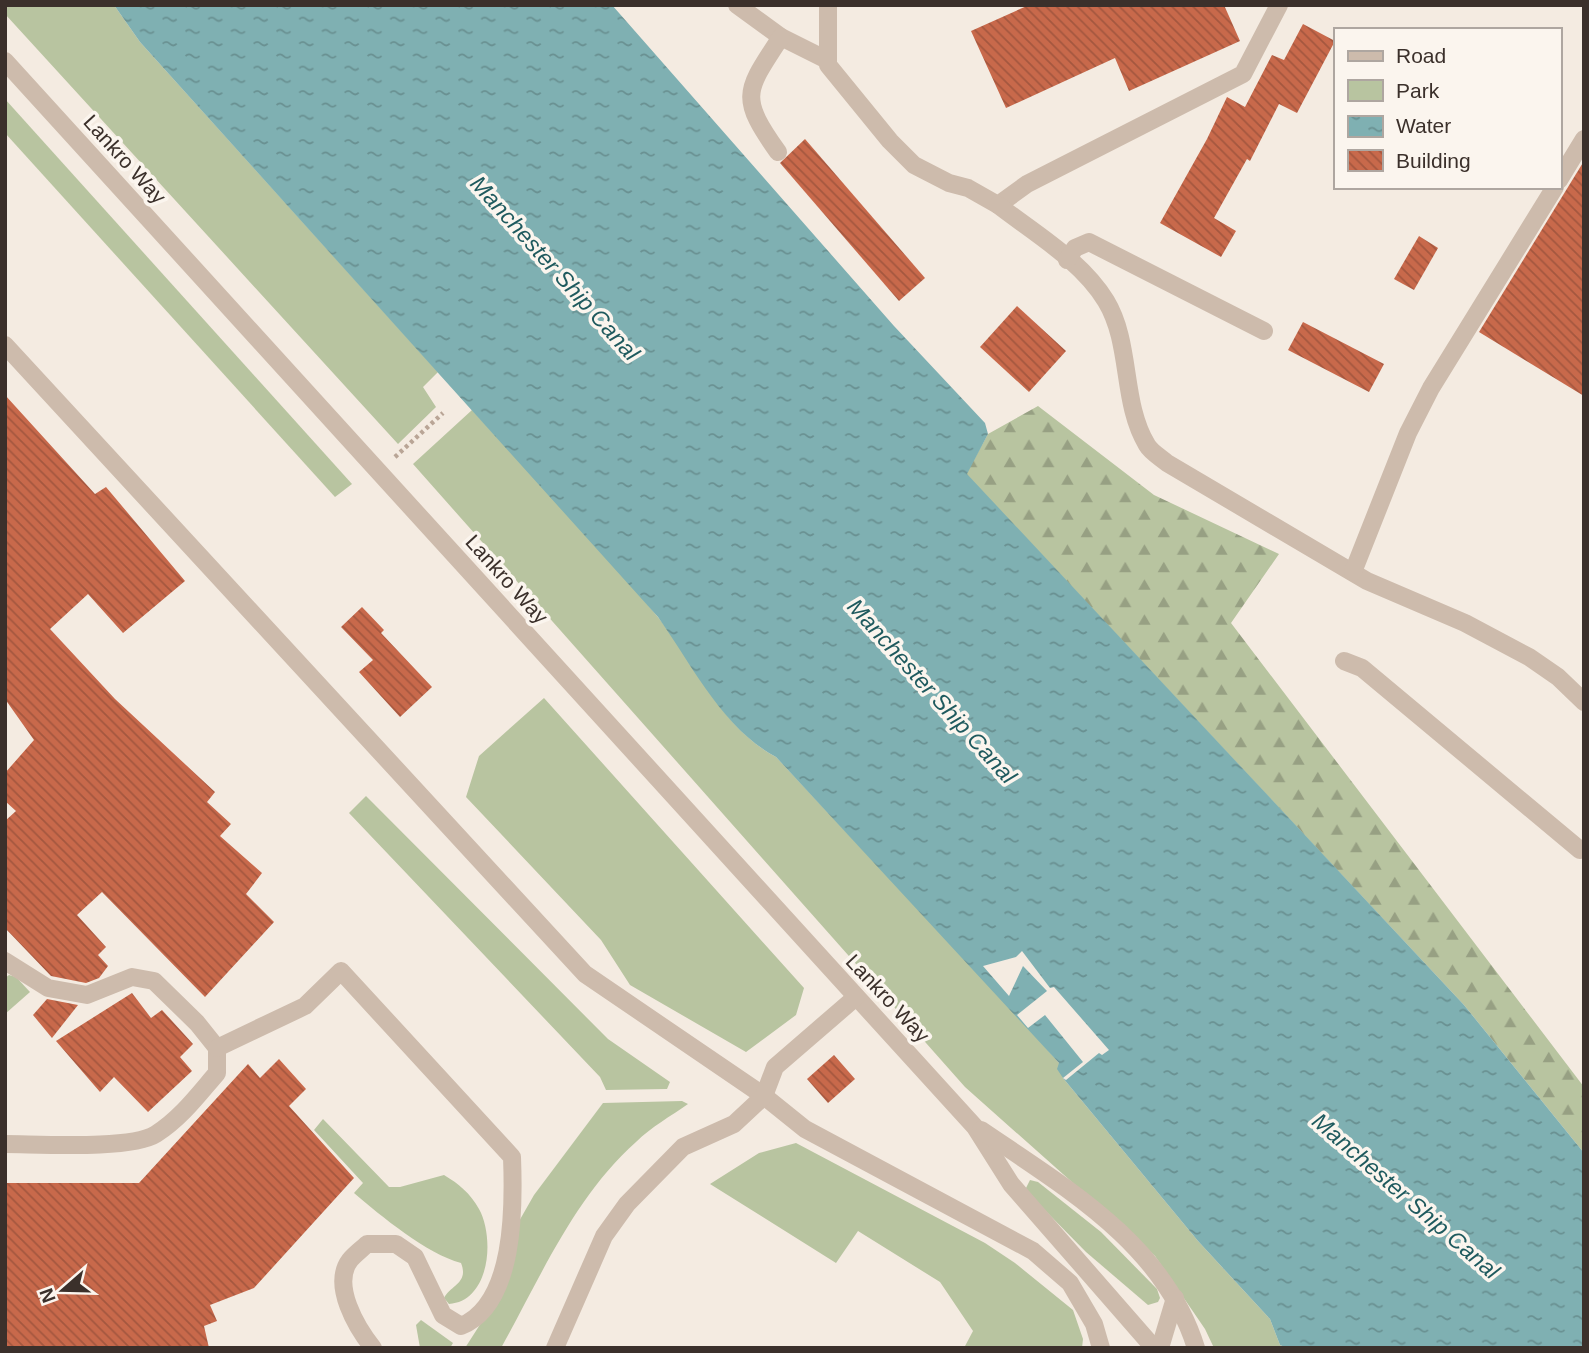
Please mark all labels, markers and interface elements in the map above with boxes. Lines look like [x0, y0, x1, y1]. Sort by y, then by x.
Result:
legend [1334, 28, 1561, 189]
text: Road [1396, 44, 1446, 67]
text: Park [1396, 79, 1440, 102]
street label: Lankro Way [79, 110, 171, 208]
text: Water [1396, 114, 1451, 137]
text: Building [1396, 149, 1471, 172]
water label: Manchester Ship Canal [465, 170, 645, 366]
street label: Lankro Way [461, 530, 553, 628]
water label: Manchester Ship Canal [842, 593, 1022, 789]
street label: Lankro Way [842, 949, 935, 1047]
water label: Manchester Ship Canal [1307, 1108, 1505, 1285]
north arrow [28, 1255, 98, 1325]
text: N [35, 1286, 60, 1306]

